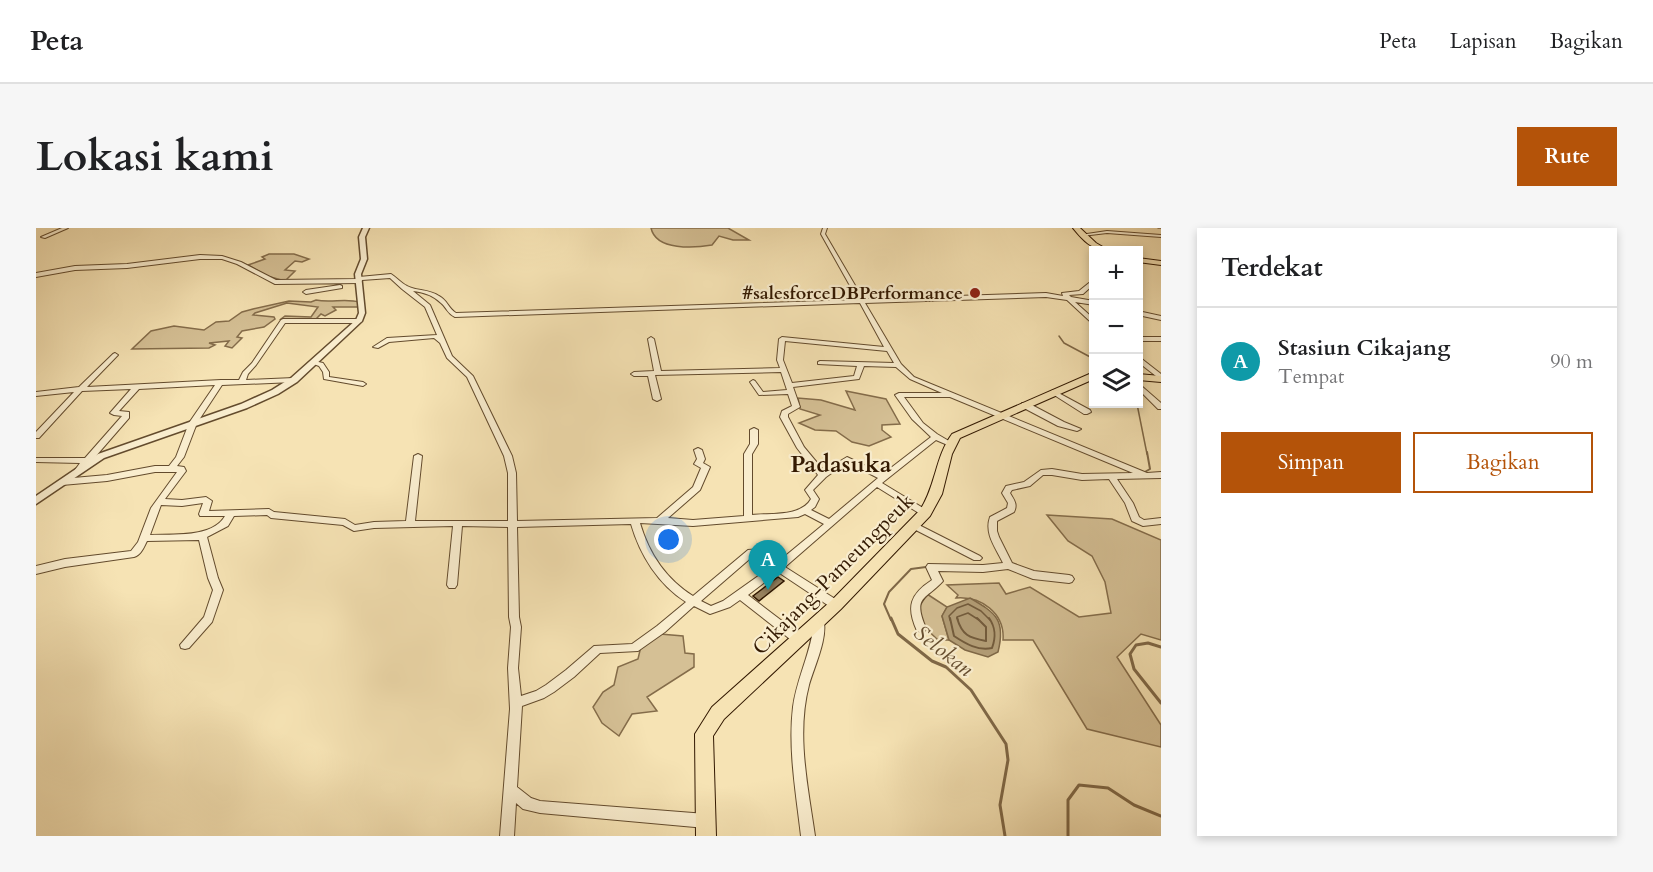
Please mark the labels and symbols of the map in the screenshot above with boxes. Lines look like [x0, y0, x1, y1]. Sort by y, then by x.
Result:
place label: #salesforceDBPerformance [742, 281, 963, 306]
marker: #salesforceDBPerformance [968, 286, 982, 300]
district label: Padasuka [790, 448, 892, 481]
street label: Cikajang-Pameungpeuk [746, 487, 921, 662]
your location [654, 525, 683, 554]
pin: A [748, 540, 788, 590]
water label: Selokan [907, 618, 980, 684]

